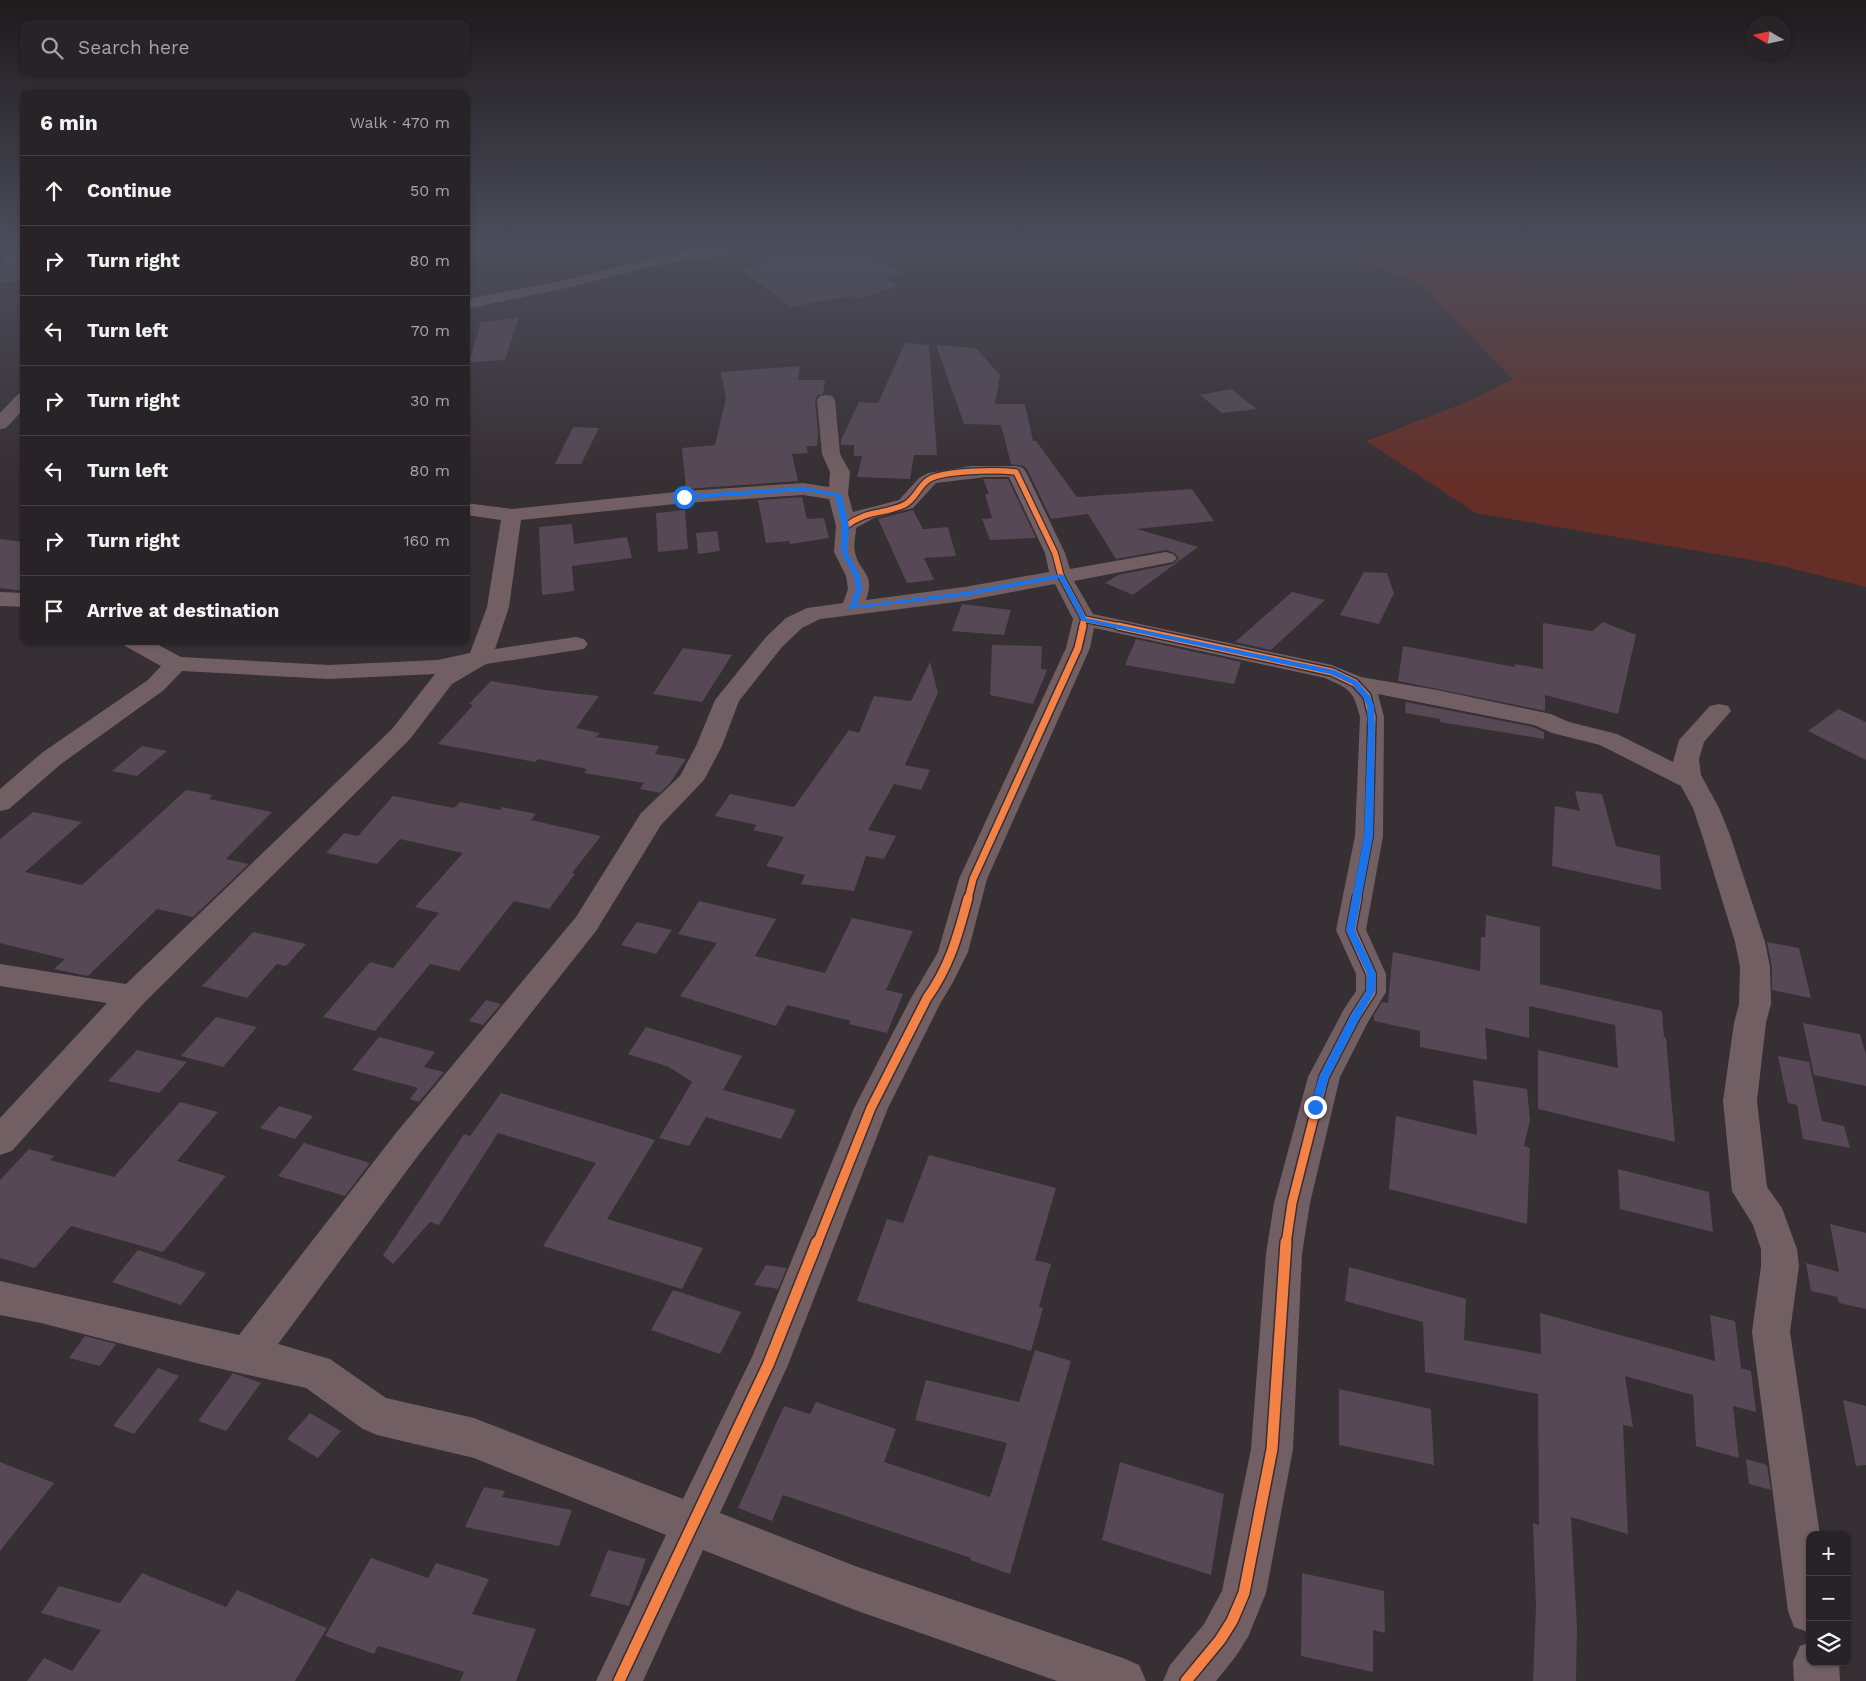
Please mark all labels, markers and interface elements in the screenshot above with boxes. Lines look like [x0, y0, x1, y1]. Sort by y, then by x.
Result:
north arrow [1746, 15, 1791, 60]
search box [20, 20, 470, 75]
icon: search [38, 34, 66, 62]
text: Search here [78, 36, 189, 59]
text: 6 min [40, 110, 98, 135]
text: Walk · 470 m [350, 113, 450, 132]
icon: ahead [40, 177, 68, 205]
text: Continue [87, 179, 171, 202]
text: 50 m [410, 181, 450, 200]
icon: right [40, 247, 68, 275]
text: Turn right [87, 249, 180, 272]
text: 80 m [409, 251, 450, 270]
icon: left [40, 317, 68, 345]
text: Turn left [87, 319, 168, 342]
text: 70 m [411, 321, 450, 340]
icon: right [40, 387, 68, 415]
text: Turn right [87, 389, 180, 412]
text: 30 m [410, 391, 450, 410]
icon: left [40, 457, 68, 485]
text: Turn left [87, 459, 168, 482]
text: 80 m [409, 461, 450, 480]
route start [673, 486, 696, 509]
icon: right [40, 527, 68, 555]
text: Turn right [87, 529, 180, 552]
text: 160 m [403, 531, 450, 550]
icon: arrive [40, 597, 68, 625]
text: Arrive at destination [87, 599, 279, 622]
route end [1304, 1096, 1327, 1119]
map controls [1806, 1531, 1851, 1666]
button: + [1806, 1531, 1851, 1576]
button: − [1806, 1576, 1851, 1621]
button: layers [1806, 1621, 1851, 1666]

